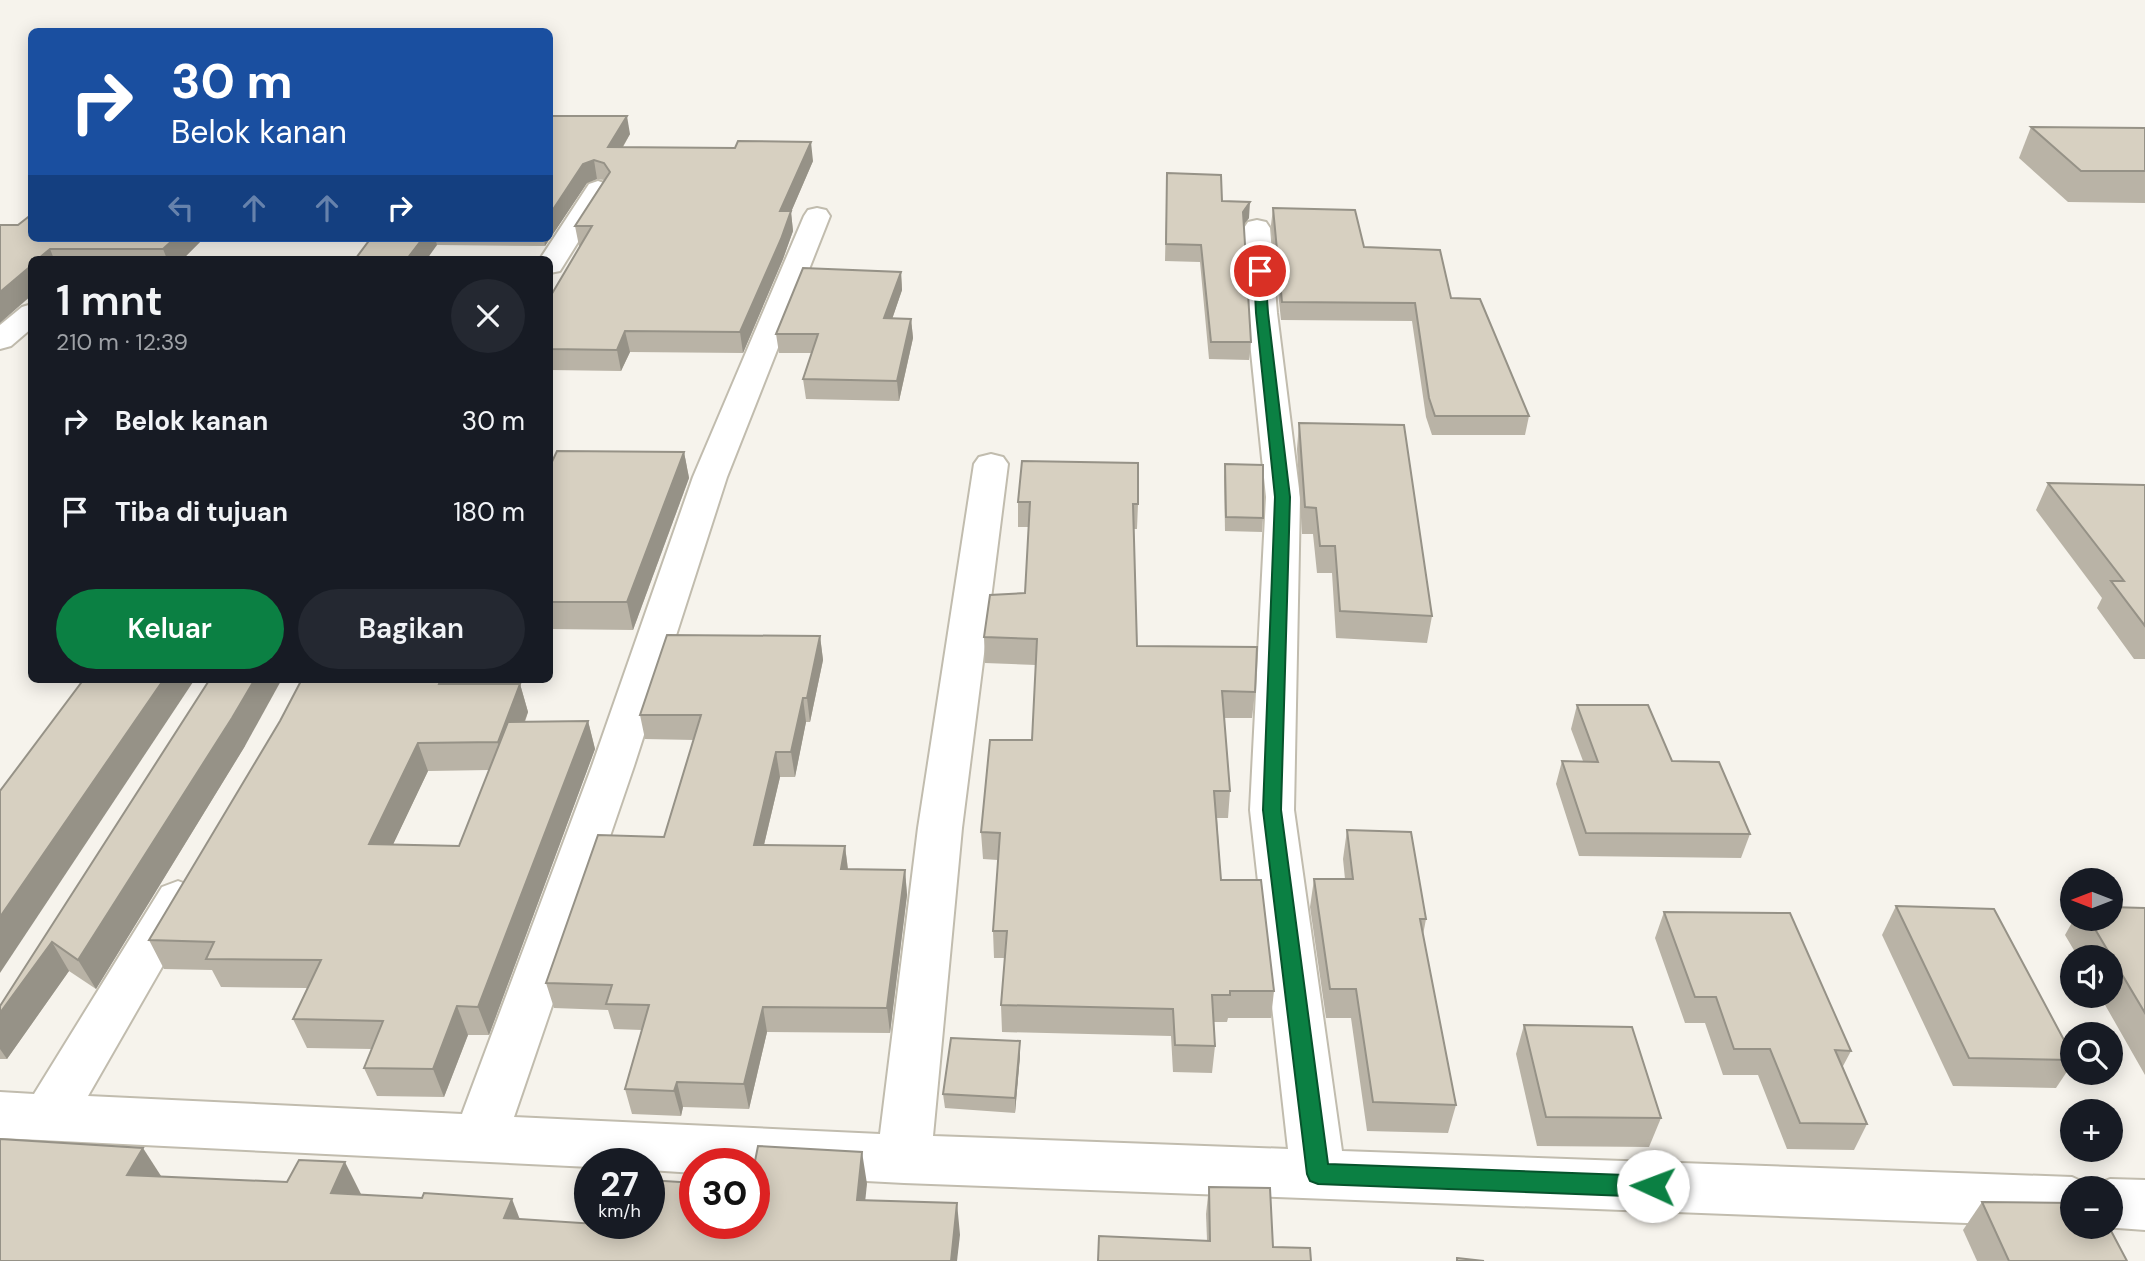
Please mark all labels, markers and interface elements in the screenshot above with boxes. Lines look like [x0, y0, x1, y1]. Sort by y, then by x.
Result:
text: 30 m [171, 49, 293, 113]
icon: right [56, 56, 147, 147]
text: Belok kanan [171, 111, 347, 153]
icon: left [162, 189, 200, 227]
icon: ahead [235, 189, 273, 227]
icon: ahead [308, 189, 346, 227]
icon: right [381, 189, 419, 227]
pin [1230, 241, 1290, 301]
icon: arrive [1241, 252, 1279, 290]
text: 1 mnt [56, 273, 163, 328]
button: close [451, 279, 525, 353]
text: 210 m · 12:39 [56, 327, 188, 357]
icon: right [56, 402, 94, 440]
text: Belok kanan [115, 404, 268, 438]
text: 30 m [462, 404, 525, 438]
icon: arrive [56, 493, 94, 531]
text: Tiba di tujuan [115, 495, 288, 529]
text: 180 m [453, 495, 525, 529]
button: Keluar [56, 589, 284, 669]
button: Bagikan [298, 589, 525, 669]
north arrow [2060, 868, 2123, 931]
map controls [2060, 868, 2123, 1239]
button: sound [2060, 945, 2123, 1008]
button: search [2060, 1022, 2123, 1085]
button: + [2060, 1099, 2123, 1162]
speed limit sign: 30 [679, 1148, 770, 1239]
position arrow [1616, 1149, 1690, 1223]
text: 27 [600, 1161, 639, 1207]
button: − [2060, 1176, 2123, 1239]
text: km/h [598, 1199, 641, 1223]

